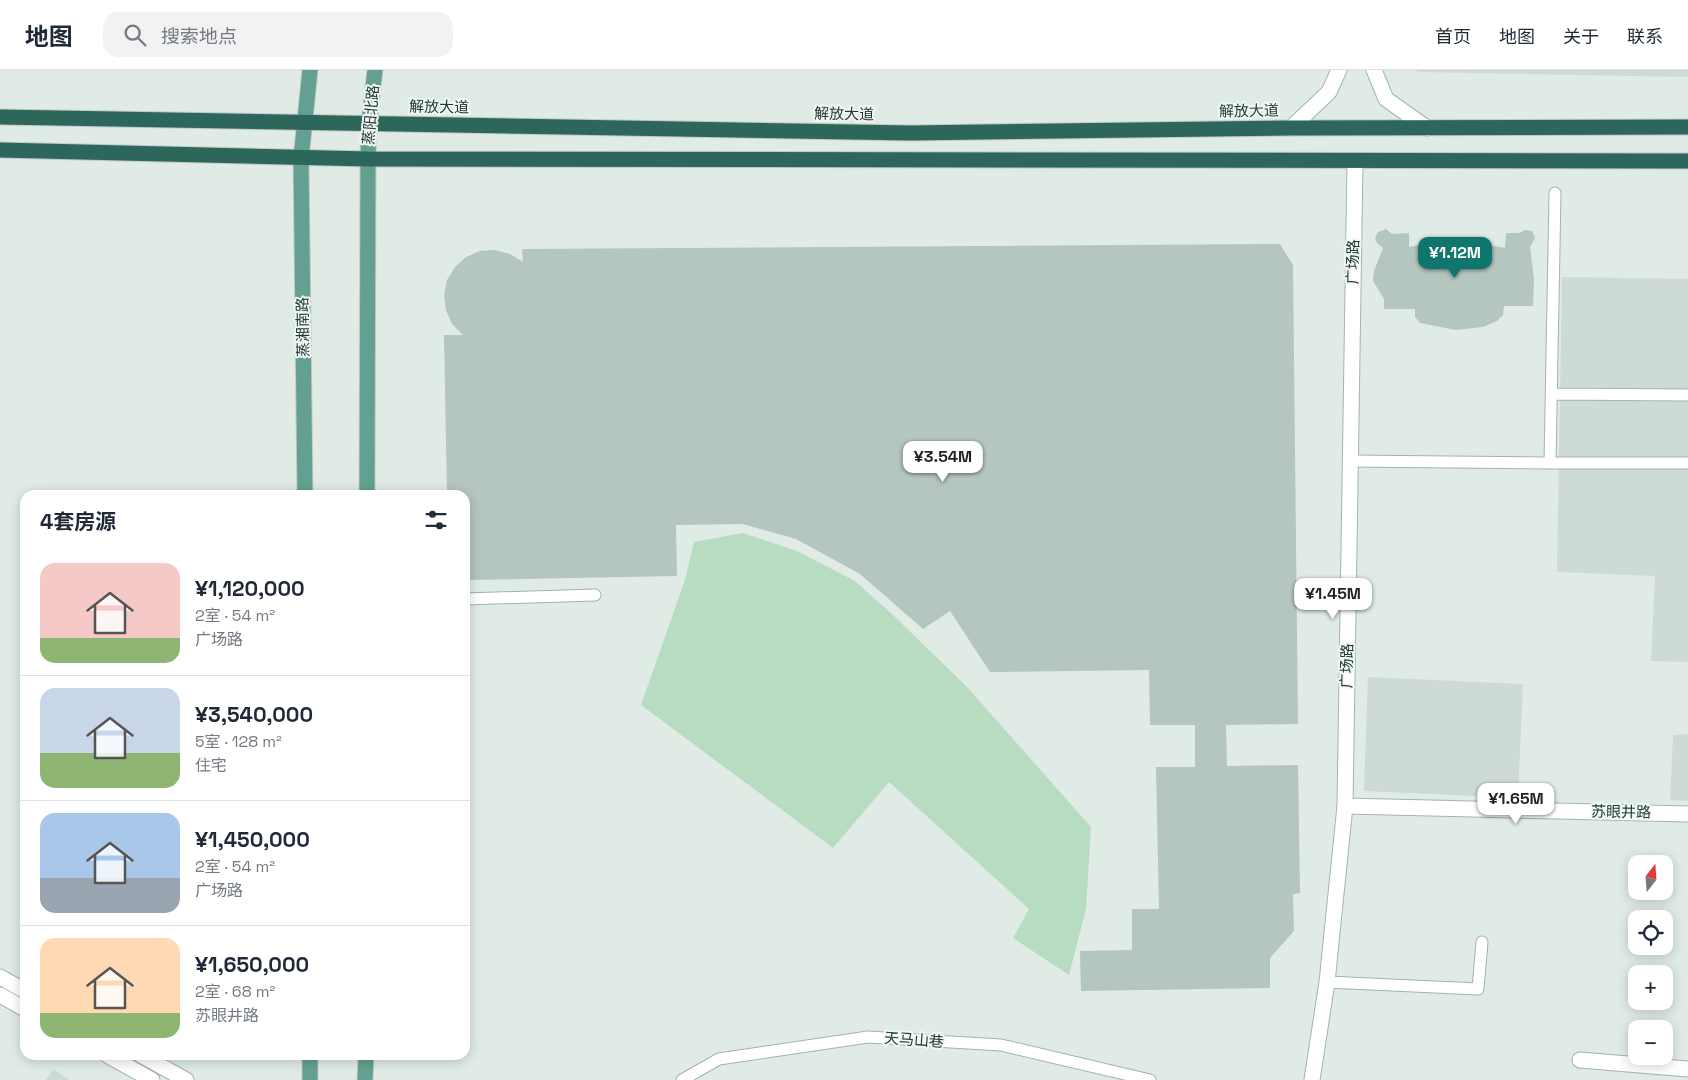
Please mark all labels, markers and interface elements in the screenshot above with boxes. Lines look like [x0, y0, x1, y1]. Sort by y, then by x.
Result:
search box [103, 12, 453, 57]
text: 地图 [25, 21, 73, 52]
icon: search [121, 21, 149, 49]
text: 搜索地点 [161, 24, 237, 49]
text: 首页 [1435, 25, 1471, 48]
text: 地图 [1499, 25, 1535, 48]
text: 关于 [1563, 25, 1599, 48]
text: 联系 [1627, 25, 1663, 48]
street label: 蒸阳北路 [358, 84, 383, 146]
street label: 解放大道 [409, 96, 469, 117]
street label: 解放大道 [1219, 100, 1279, 121]
street label: 解放大道 [814, 103, 874, 124]
pin: ¥1.12M [1414, 236, 1496, 279]
street label: 广场路 [1343, 239, 1362, 285]
text: ¥1.12M [1429, 242, 1481, 263]
street label: 蒸湘南路 [292, 297, 313, 357]
pin: ¥3.54M [902, 440, 984, 483]
text: ¥3.54M [914, 446, 972, 467]
icon: filters [422, 506, 450, 534]
text: 4套房源 [40, 508, 116, 535]
text: ¥1,120,000 [195, 575, 305, 602]
pin: ¥1.45M [1292, 578, 1374, 620]
icon: home [80, 583, 140, 643]
text: ¥1.45M [1305, 583, 1361, 604]
text: 2室 · 54 m² [195, 605, 275, 626]
text: 广场路 [195, 629, 243, 650]
street label: 广场路 [1337, 643, 1356, 689]
text: ¥3,540,000 [195, 701, 313, 728]
icon: home [80, 708, 140, 768]
text: 5室 · 128 m² [195, 731, 282, 752]
text: 住宅 [195, 755, 227, 776]
pin: ¥1.65M [1475, 782, 1557, 825]
text: ¥1.65M [1488, 788, 1544, 809]
street label: 苏眼井路 [1591, 801, 1651, 822]
text: ¥1,450,000 [195, 826, 310, 853]
icon: home [80, 833, 140, 893]
north arrow [1628, 855, 1672, 900]
map controls [1628, 855, 1673, 1065]
text: 2室 · 54 m² [195, 856, 275, 877]
text: 广场路 [195, 880, 243, 901]
button: locate [1628, 910, 1673, 955]
text: ¥1,650,000 [195, 951, 309, 978]
icon: home [80, 958, 140, 1018]
button: + [1628, 965, 1673, 1010]
text: 2室 · 68 m² [195, 981, 275, 1002]
text: 苏眼井路 [195, 1005, 259, 1026]
button: − [1628, 1020, 1673, 1065]
street label: 天马山巷 [883, 1028, 945, 1051]

